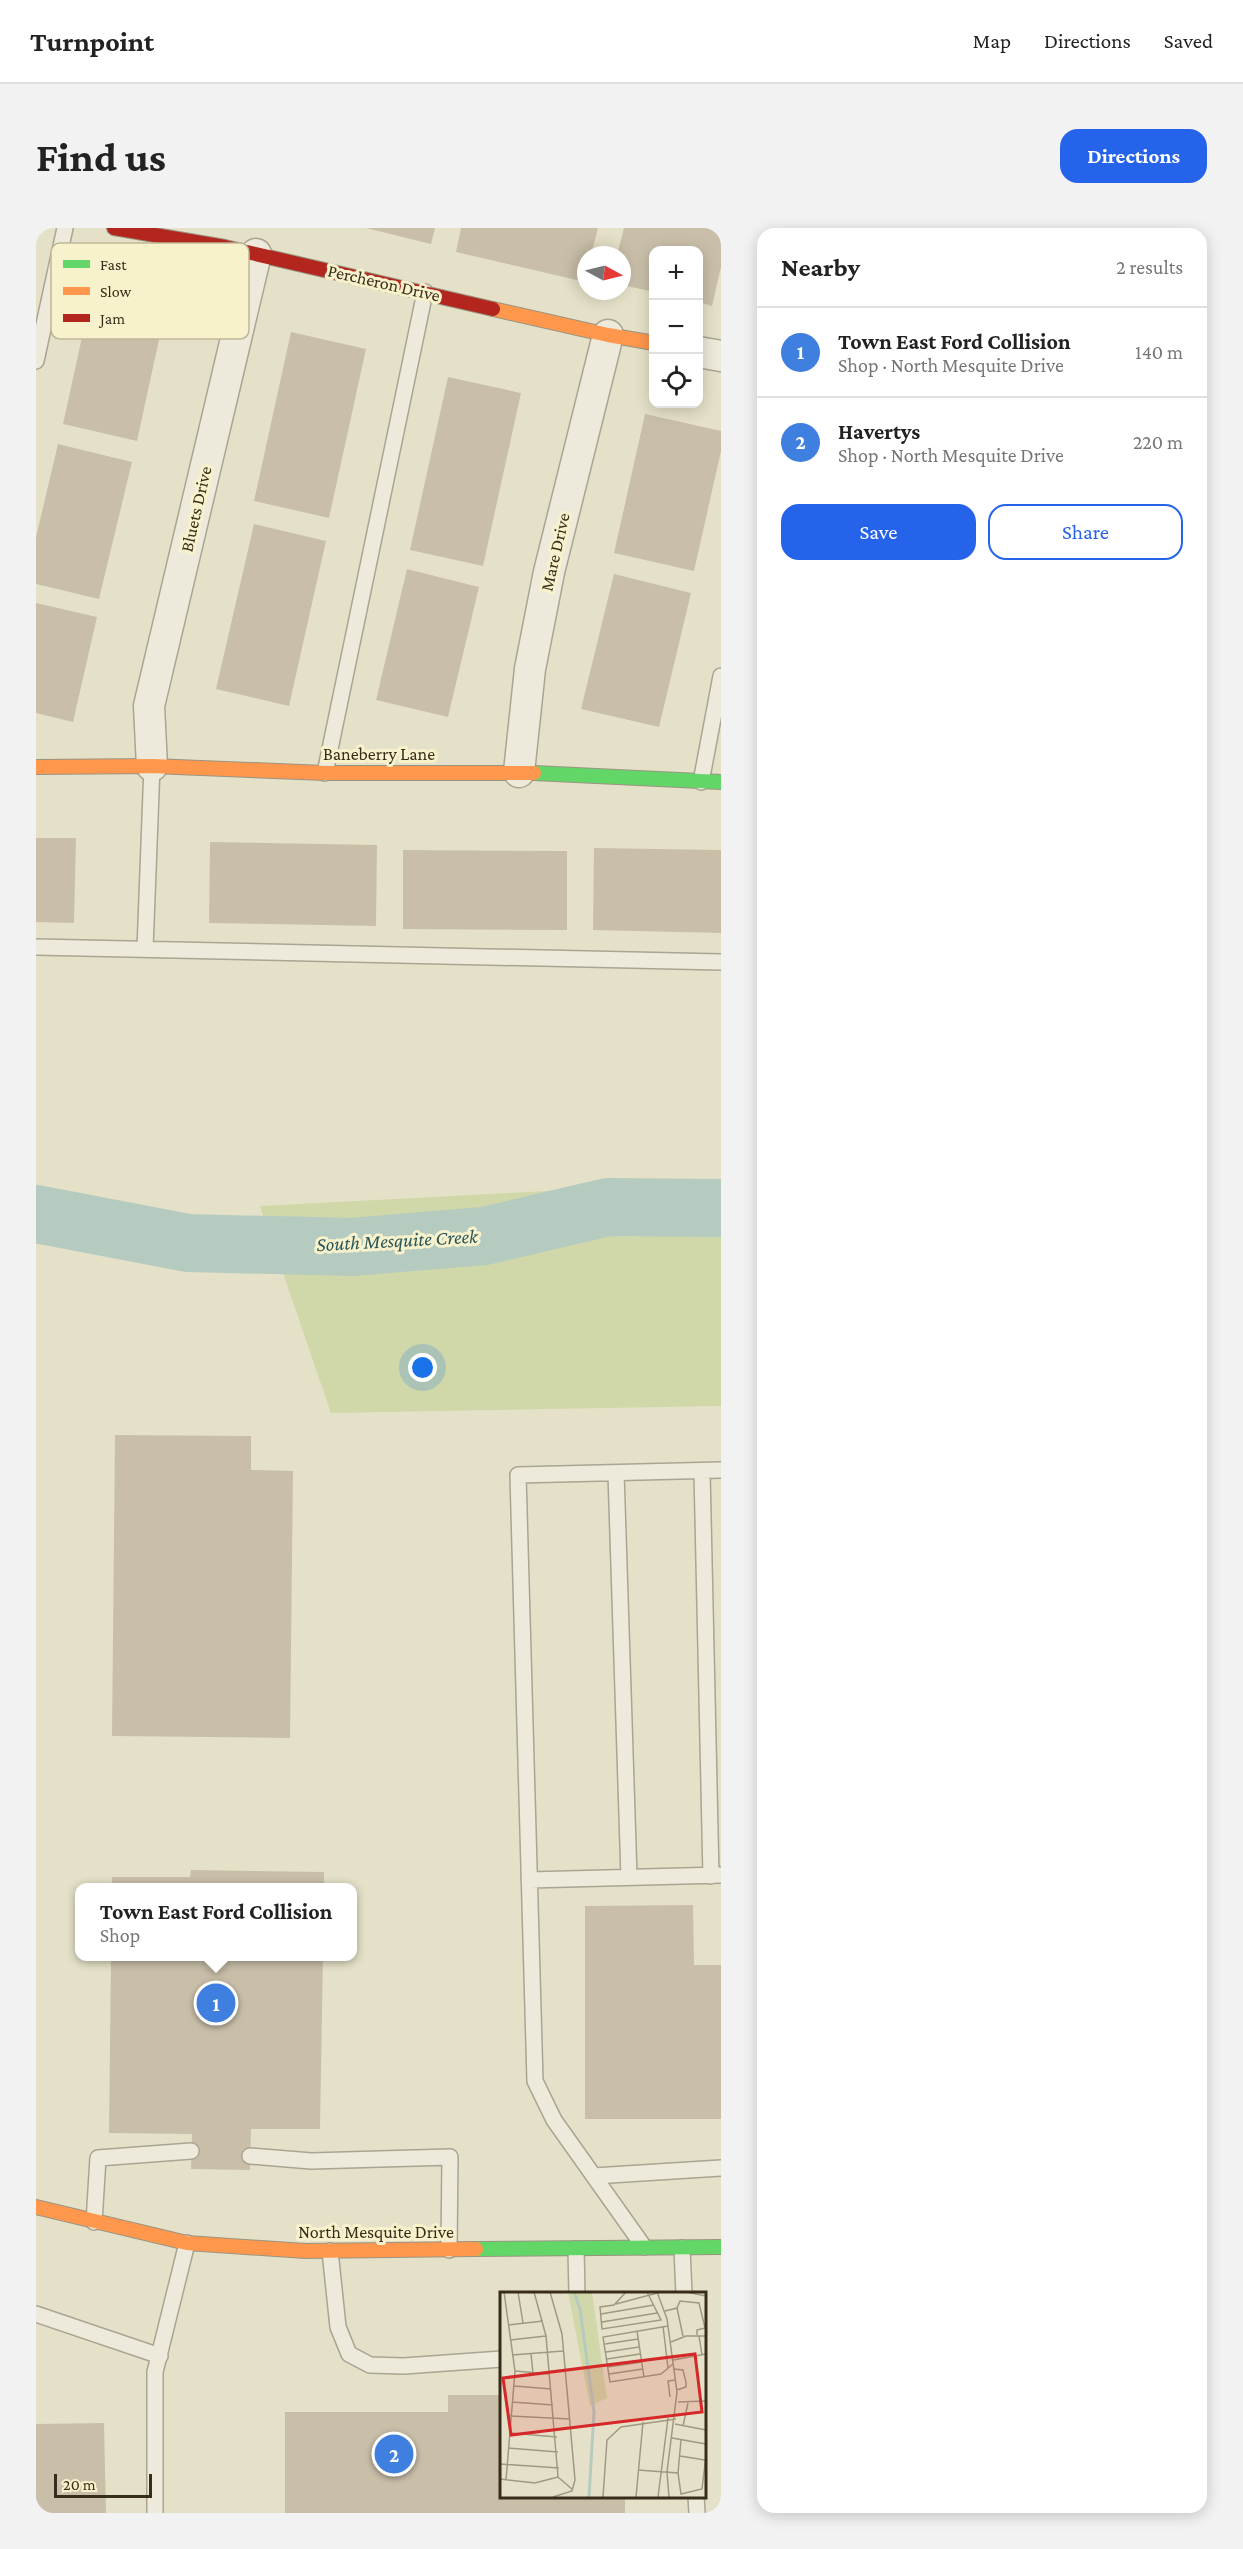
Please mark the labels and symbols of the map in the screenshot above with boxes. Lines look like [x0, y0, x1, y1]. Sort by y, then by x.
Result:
legend [51, 243, 249, 339]
north arrow [577, 246, 631, 300]
text: Fast [100, 256, 127, 273]
street label: Percheron Drive [326, 260, 442, 306]
text: Slow [100, 283, 132, 300]
text: Jam [98, 310, 125, 328]
street label: Bluets Drive [176, 464, 216, 554]
street label: Mare Drive [536, 511, 574, 593]
street label: Baneberry Lane [323, 744, 435, 764]
water label: South Mesquite Creek [316, 1225, 480, 1256]
your location [408, 1353, 437, 1382]
pin: 1 [196, 1980, 236, 2026]
street label: North Mesquite Drive [298, 2222, 454, 2242]
inset map [500, 2292, 706, 2498]
pin: 2 [374, 2432, 414, 2476]
scale bar [54, 2471, 152, 2498]

